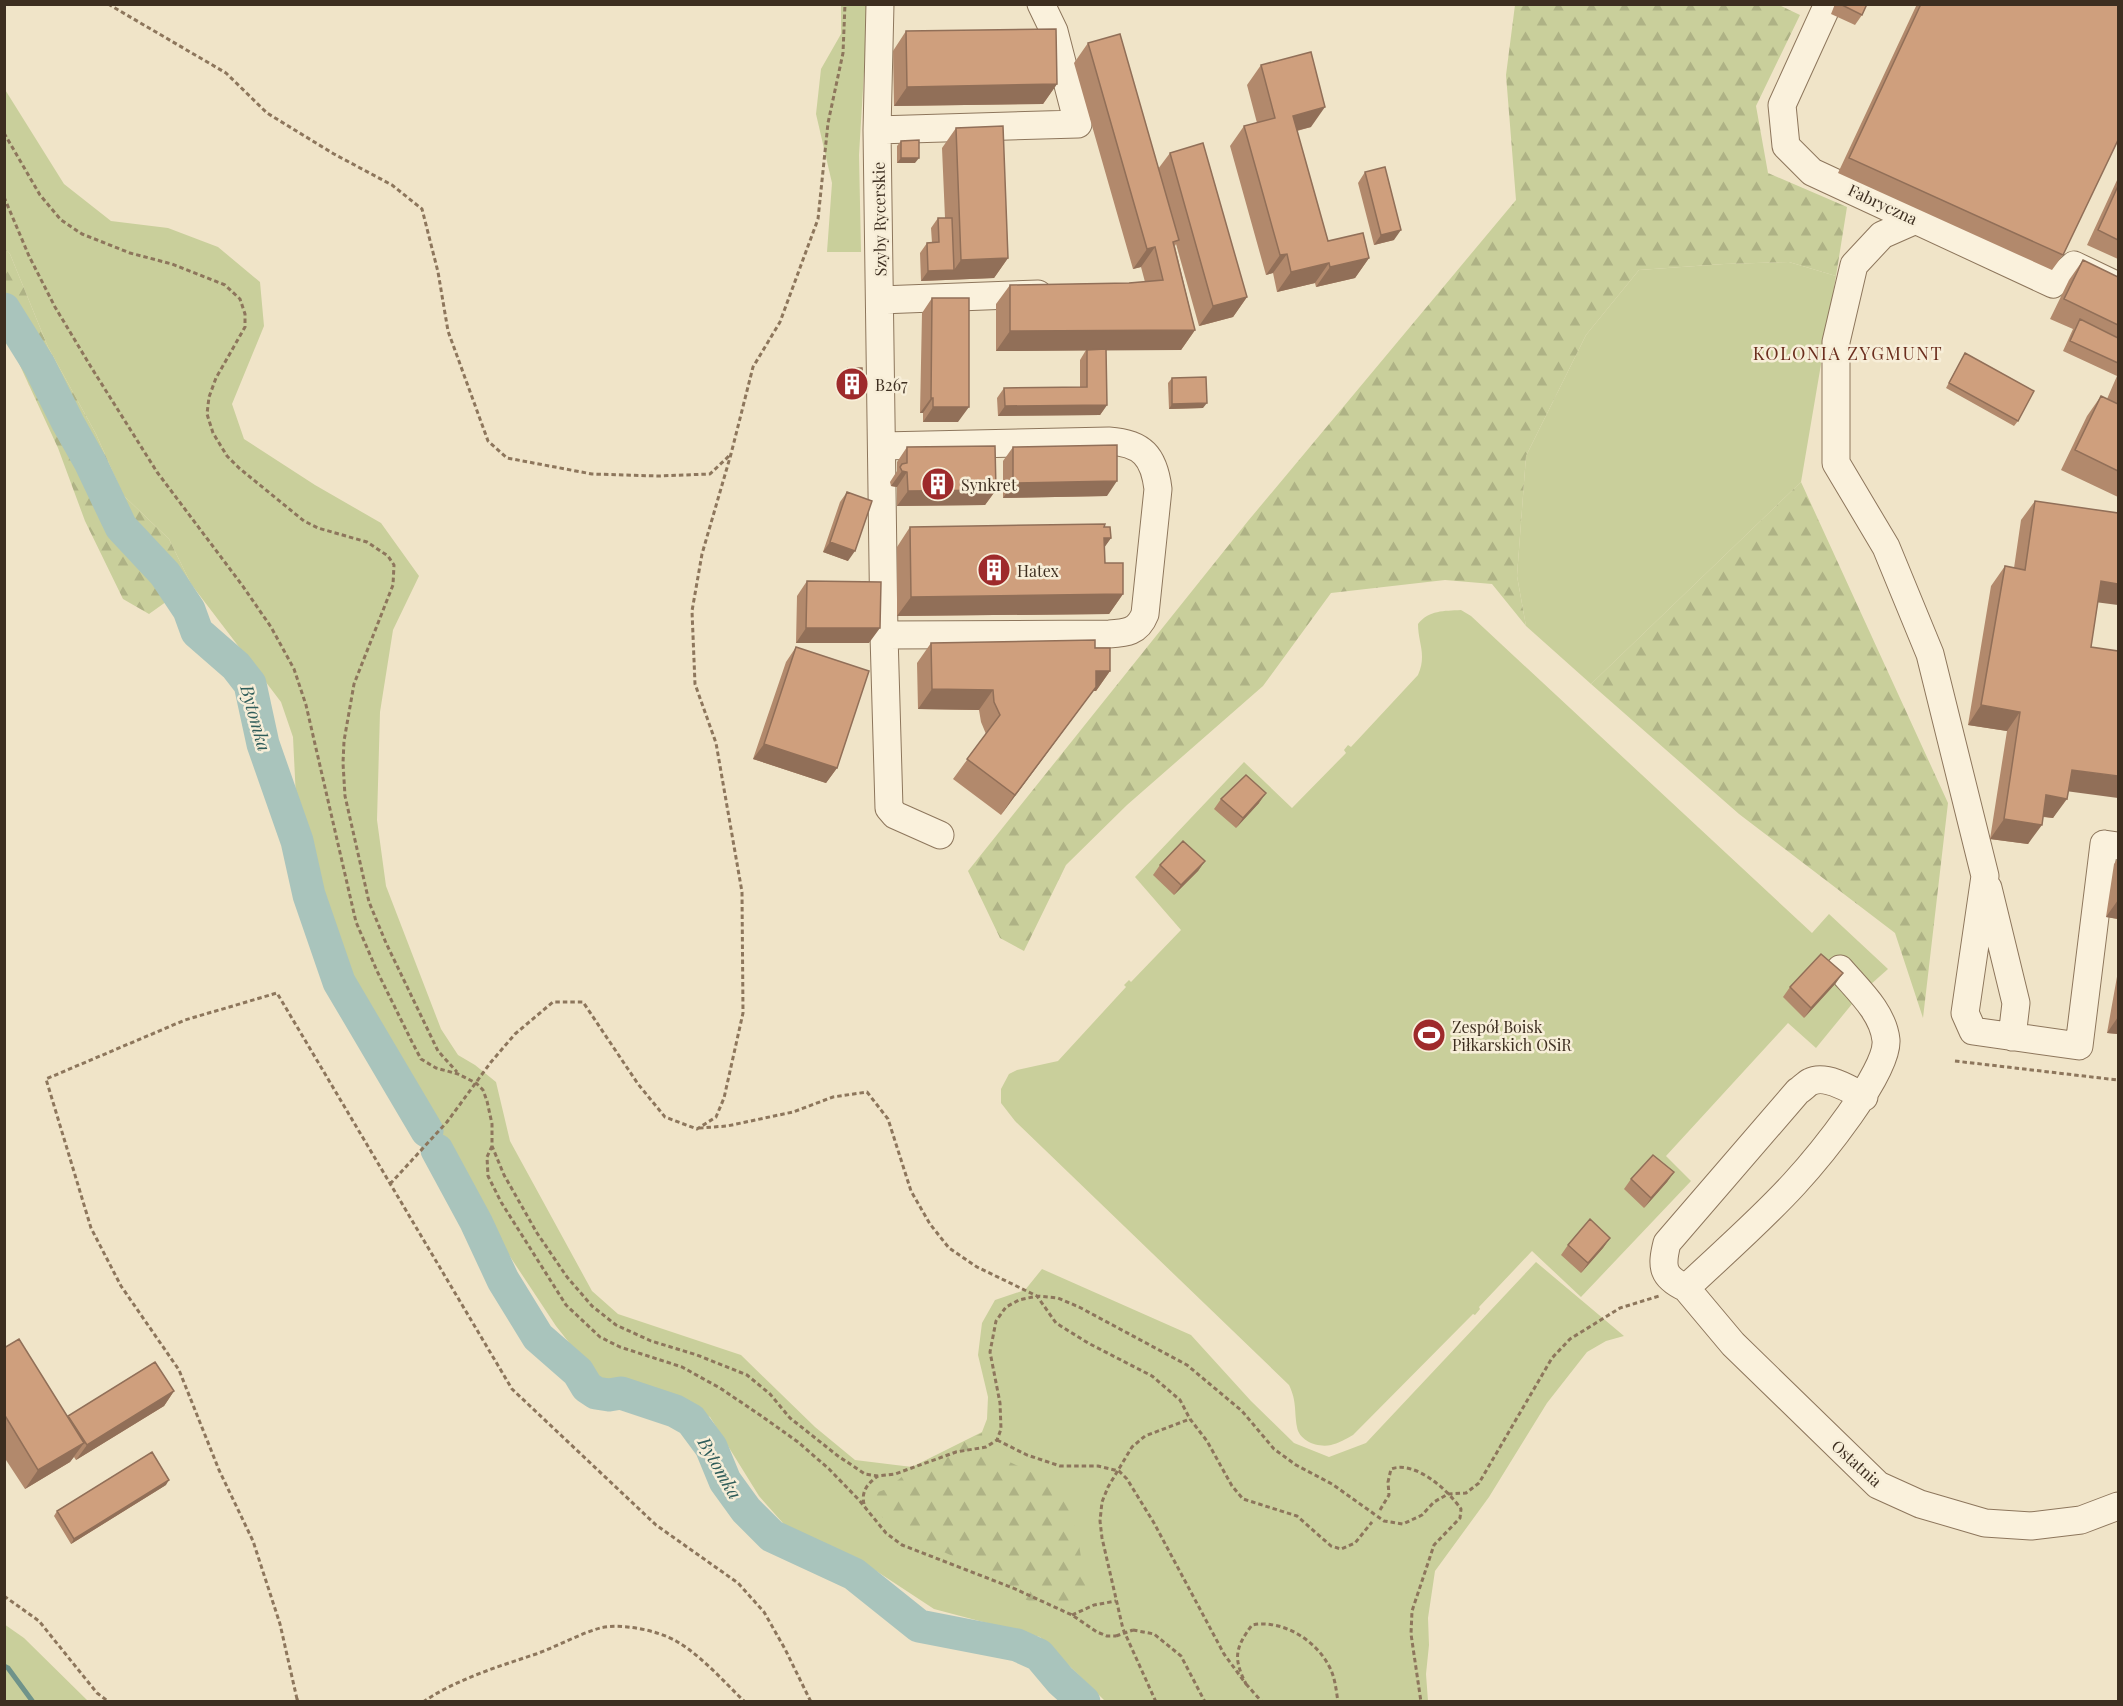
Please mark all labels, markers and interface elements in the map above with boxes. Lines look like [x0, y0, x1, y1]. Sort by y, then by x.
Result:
street label: Szyby Rycerskie [868, 162, 890, 276]
street label: Fabryczna [1845, 179, 1921, 229]
district label: KOLONIA ZYGMUNT [1753, 341, 1943, 365]
building icon: B267 [834, 366, 870, 402]
place label: B267 [875, 374, 908, 395]
building icon: Synkret [920, 466, 956, 502]
place label: Synkret [961, 474, 1017, 495]
building icon: Hatex [976, 552, 1012, 588]
place label: Hatex [1017, 560, 1060, 581]
water label: Bytomka [235, 681, 277, 754]
place label: Zespół Boisk Piłkarskich OSiR [1452, 1016, 1572, 1055]
sports icon: Zespół Boisk Piłkarskich OSiR [1411, 1017, 1447, 1053]
water label: Bytomka [692, 1432, 747, 1503]
street label: Ostatnia [1827, 1435, 1887, 1491]

